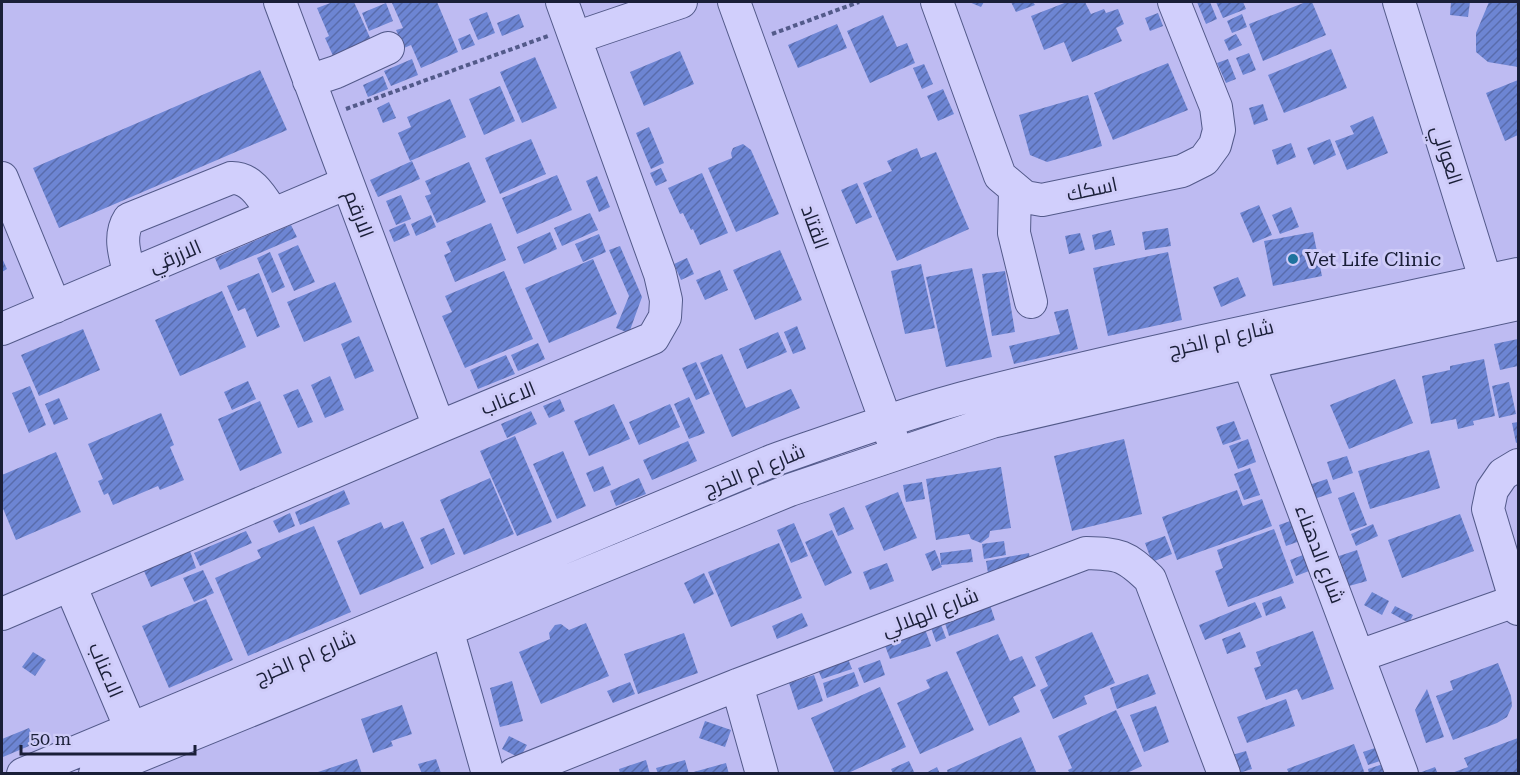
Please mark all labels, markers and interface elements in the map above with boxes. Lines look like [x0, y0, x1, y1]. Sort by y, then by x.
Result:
street label: العوالي [1422, 122, 1468, 189]
street label: اسكك [1064, 172, 1120, 206]
street label: الارقم [337, 187, 379, 242]
street label: القتاد [796, 202, 834, 252]
street label: الازرقي [145, 234, 206, 281]
place label: Vet Life Clinic [1305, 247, 1441, 271]
marker: Vet Life Clinic [1286, 252, 1300, 266]
street label: شارع ام الخرج [1166, 314, 1276, 364]
street label: الاعناب [477, 376, 539, 420]
street label: شارع ام الخرج [700, 439, 809, 503]
street label: شارع الدهناء [1288, 501, 1350, 608]
street label: شارع الهلالي [878, 583, 983, 645]
street label: شارع ام الخرج [251, 625, 360, 691]
street label: الاعناب [84, 639, 128, 701]
scale bar [21, 718, 195, 756]
text: 50 m [30, 728, 71, 749]

